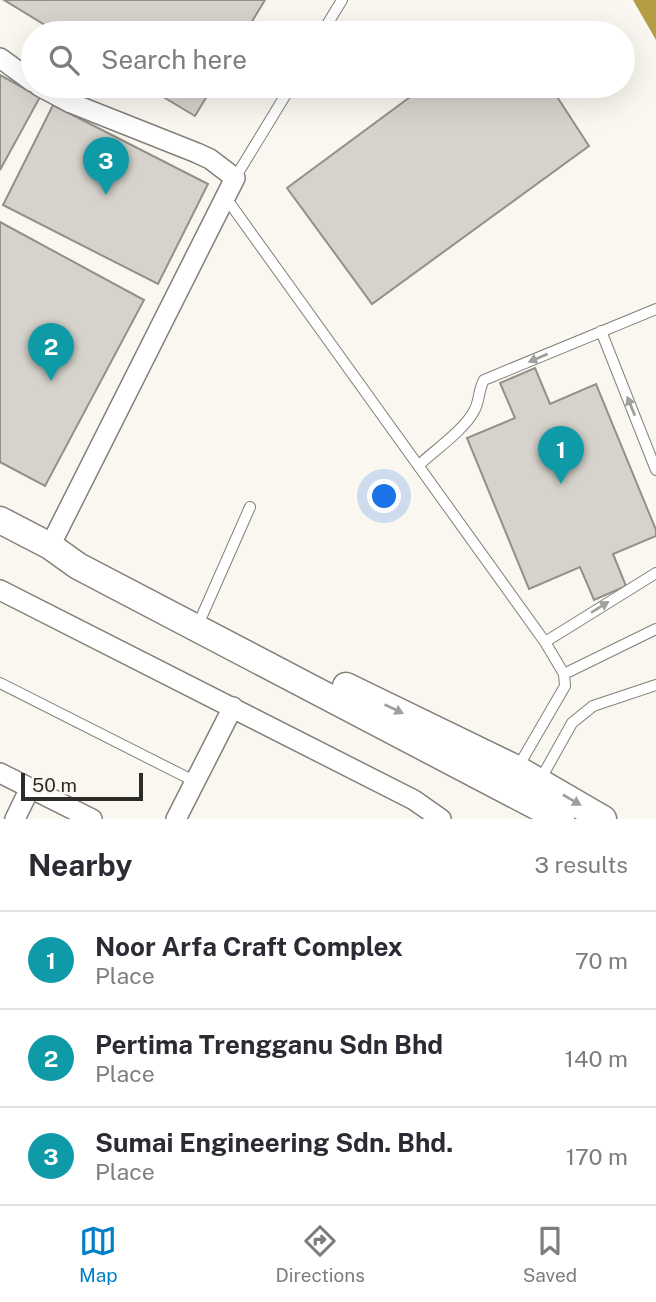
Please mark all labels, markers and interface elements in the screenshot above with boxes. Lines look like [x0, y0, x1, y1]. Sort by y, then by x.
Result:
search box [21, 21, 635, 98]
icon: search [45, 41, 83, 79]
text: Search here [101, 44, 247, 75]
pin: 3 [83, 137, 129, 195]
pin: 2 [28, 323, 74, 381]
one-way arrow [527, 352, 548, 363]
one-way arrow [625, 396, 636, 417]
pin: 1 [538, 426, 584, 484]
your location [367, 479, 401, 513]
one-way arrow [591, 601, 610, 614]
one-way arrow [384, 704, 404, 715]
scale bar [21, 770, 144, 802]
text: 50 m [32, 774, 77, 796]
one-way arrow [562, 794, 581, 806]
text: Nearby [28, 847, 132, 883]
text: 3 results [534, 851, 628, 878]
text: Noor Arfa Craft Complex [95, 931, 403, 962]
text: 1 [46, 947, 56, 974]
text: 70 m [575, 947, 628, 974]
text: Place [95, 962, 155, 989]
text: Pertima Trengganu Sdn Bhd [95, 1029, 443, 1060]
text: 2 [44, 1045, 58, 1072]
text: 140 m [565, 1045, 628, 1072]
text: Place [95, 1060, 155, 1087]
text: Sumai Engineering Sdn. Bhd. [95, 1127, 453, 1158]
text: 3 [43, 1143, 59, 1170]
text: 170 m [566, 1143, 628, 1170]
text: Place [95, 1158, 155, 1185]
tab: Map [79, 1222, 118, 1286]
tab: Directions [276, 1222, 365, 1286]
tab: Saved [523, 1222, 577, 1286]

